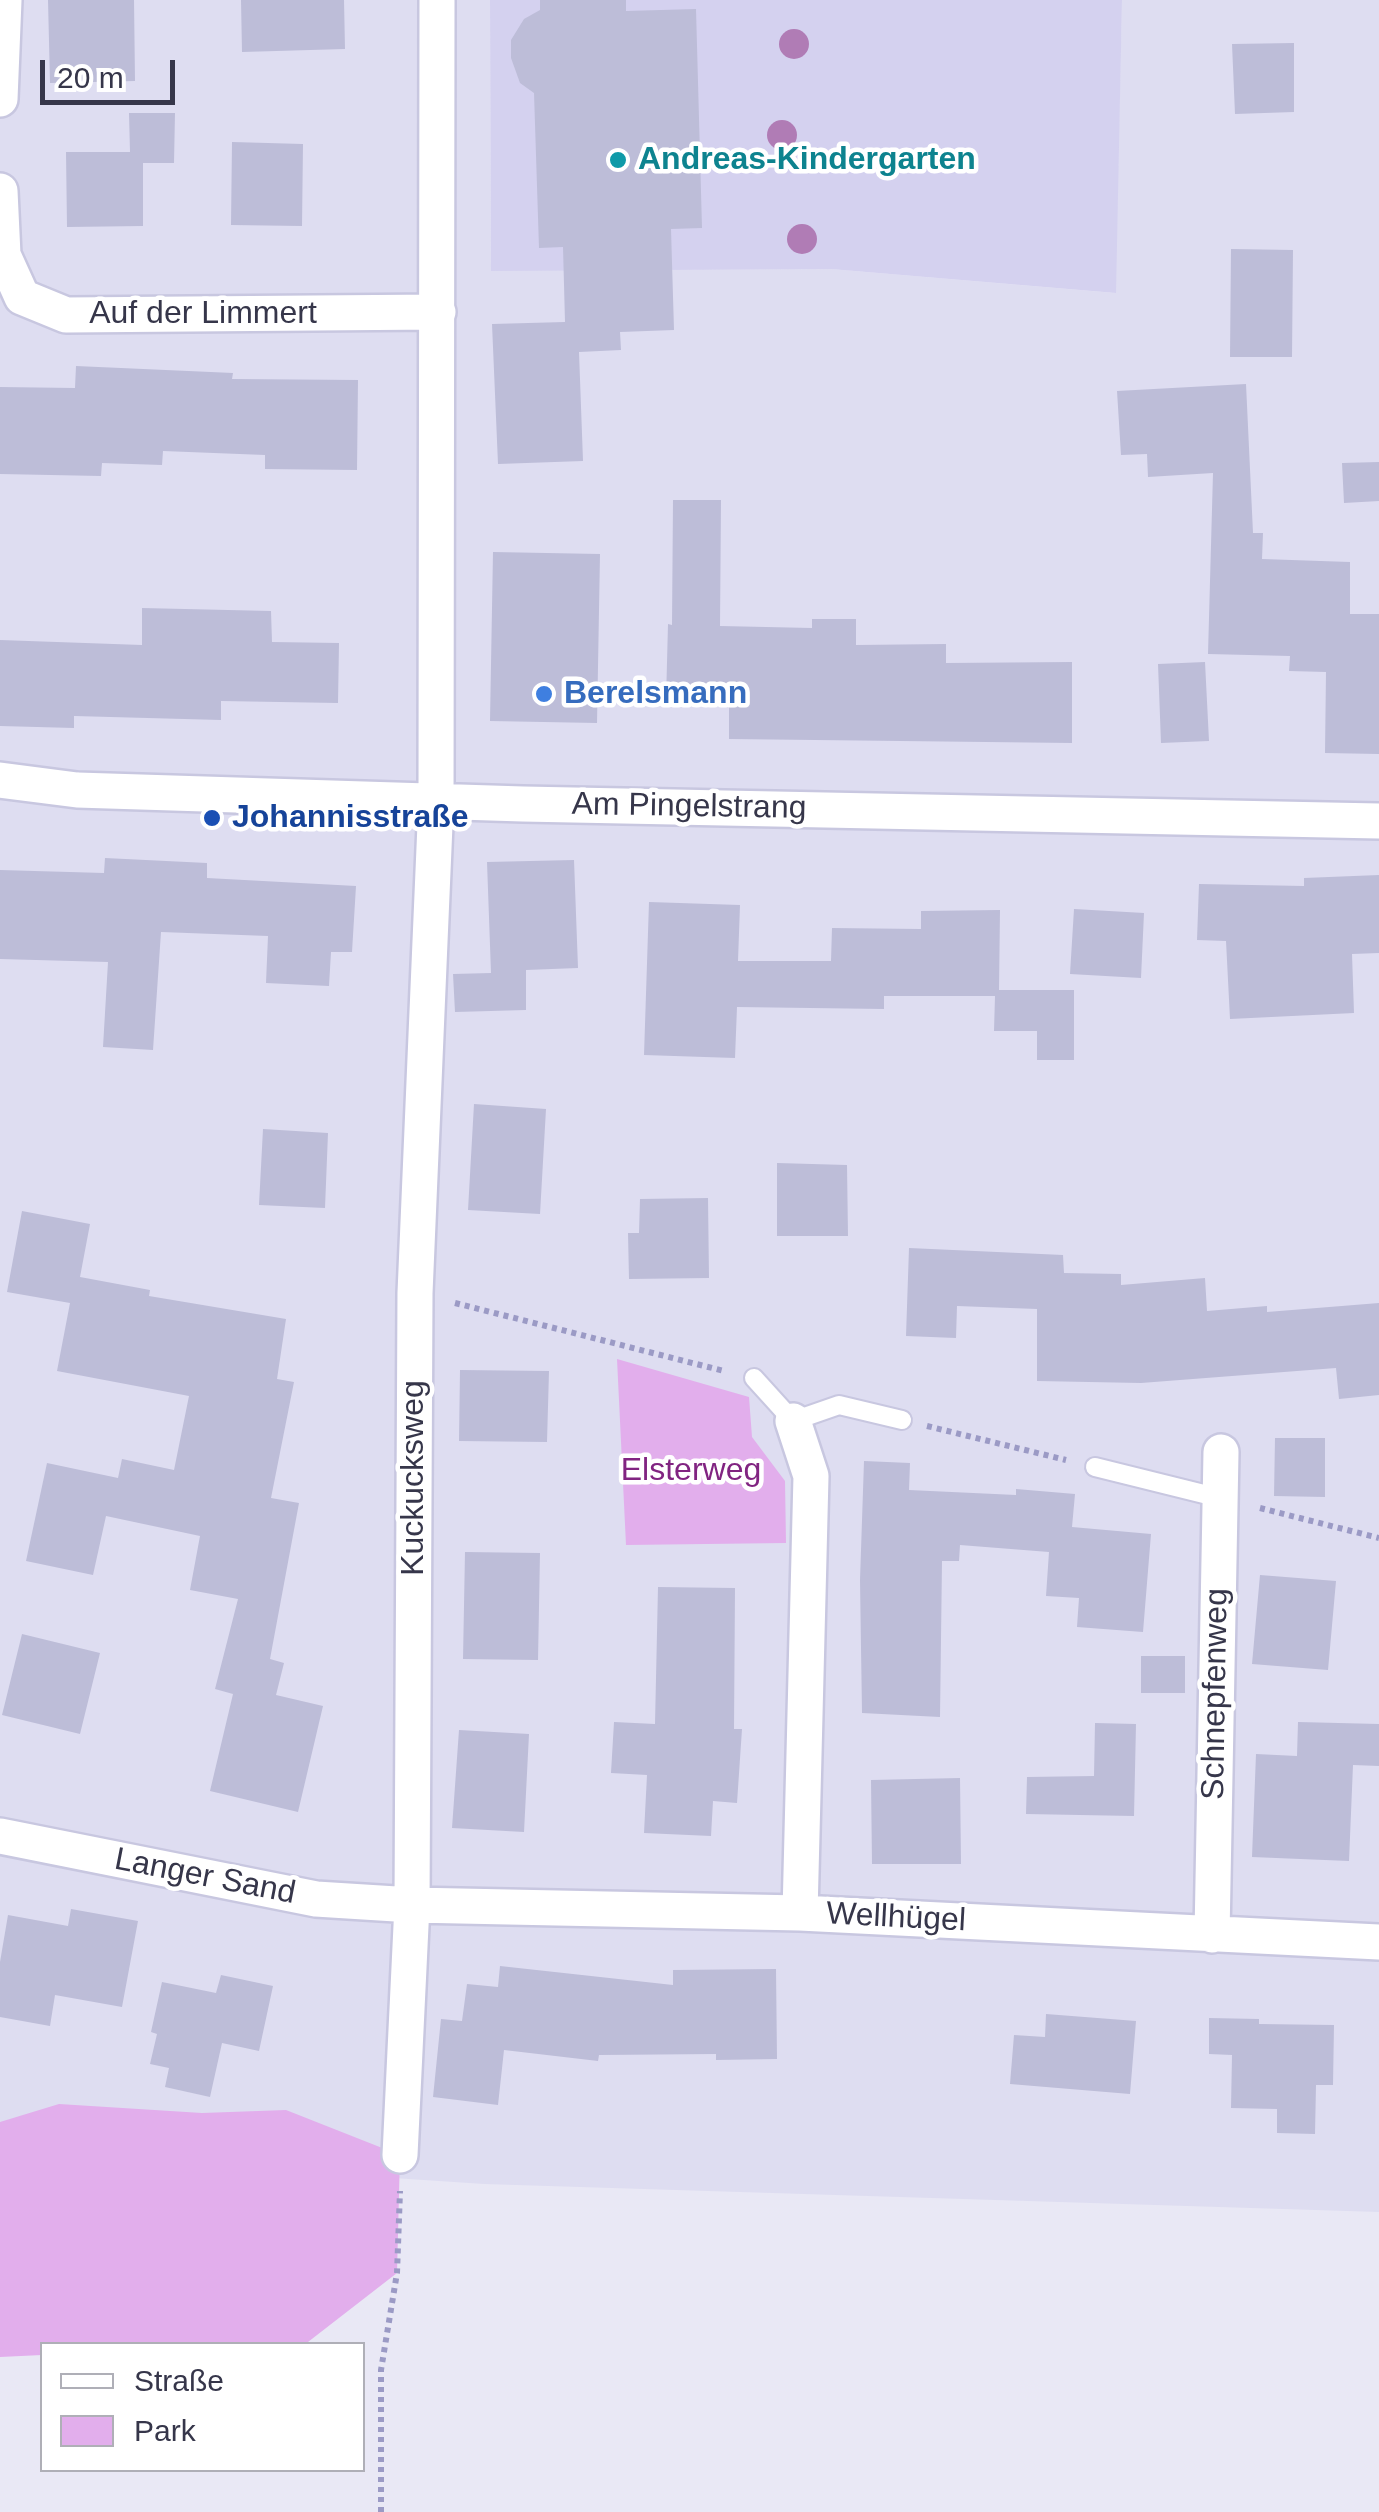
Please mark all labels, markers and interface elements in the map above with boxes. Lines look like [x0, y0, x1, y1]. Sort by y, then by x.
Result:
scale bar [45, 40, 180, 102]
text: 20 m [57, 61, 124, 94]
place label: Andreas-Kindergarten [638, 141, 976, 179]
marker: Andreas-Kindergarten [607, 149, 629, 171]
street label: Auf der Limmert [89, 295, 317, 333]
place label: Berelsmann [564, 675, 747, 713]
marker: Berelsmann [533, 683, 555, 705]
street label: Am Pingelstrang [571, 786, 807, 828]
place label: Johannisstraße [232, 799, 469, 837]
marker: Johannisstraße [201, 807, 223, 829]
street label: Kuckucksweg [395, 1380, 433, 1576]
park label: Elsterweg [621, 1452, 761, 1490]
street label: Schnepfenweg [1195, 1588, 1237, 1800]
street label: Langer Sand [111, 1841, 299, 1913]
street label: Wellhügel [825, 1895, 967, 1941]
legend [40, 2342, 365, 2472]
text: Straße [134, 2364, 224, 2397]
text: Park [134, 2414, 196, 2447]

